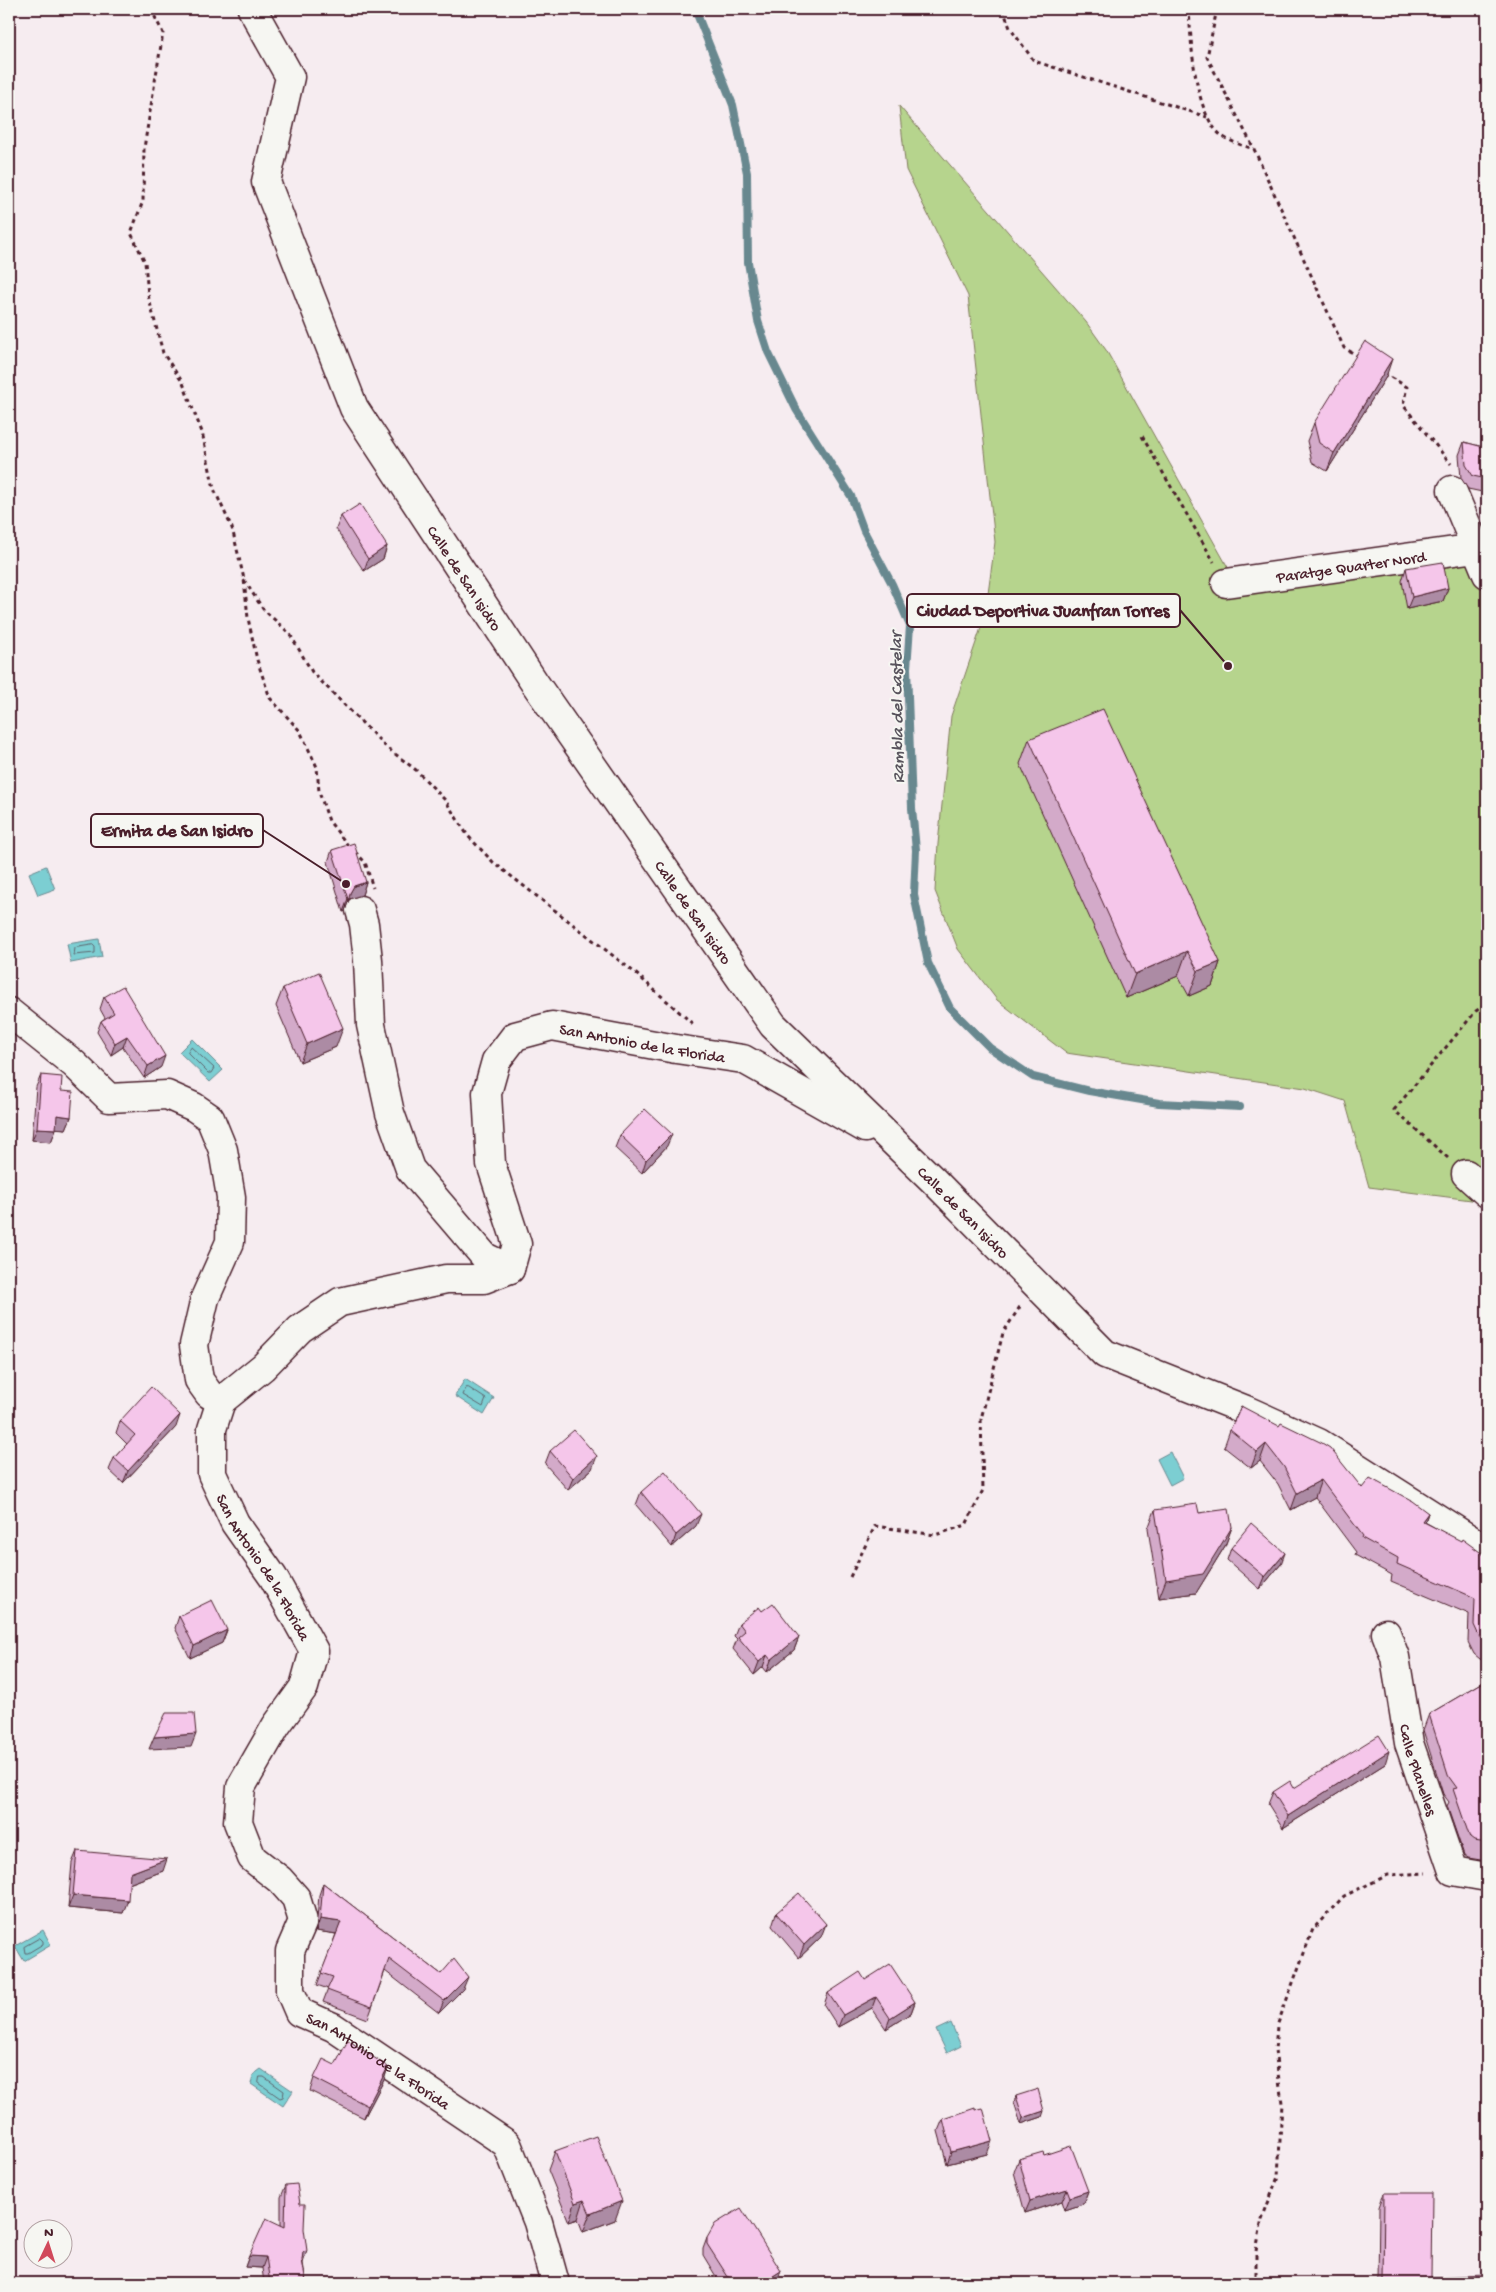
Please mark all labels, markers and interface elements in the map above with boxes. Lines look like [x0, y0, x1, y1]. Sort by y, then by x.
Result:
street label: Calle de San Isidro [421, 523, 504, 636]
street label: Paratge Quarter Nord [1274, 549, 1429, 589]
callout: Ciudad Deportiva Juanfran Torres [907, 594, 1180, 627]
text: Ciudad Deportiva Juanfran Torres [916, 602, 1171, 623]
water label: Rambla del Castelar [887, 628, 910, 784]
callout: Ermita de San Isidro [91, 814, 263, 847]
text: Ermita de San Isidro [101, 822, 254, 843]
street label: Calle de San Isidro [648, 858, 734, 969]
street label: San Antonio de la Florida [557, 1022, 727, 1069]
street label: Calle de San Isidro [912, 1164, 1011, 1264]
street label: San Antonio de la Florida [210, 1492, 313, 1646]
street label: Calle Planelles [1393, 1723, 1440, 1820]
street label: San Antonio de la Florida [302, 2010, 453, 2116]
north arrow [22, 2220, 72, 2270]
text: N [44, 2225, 54, 2242]

